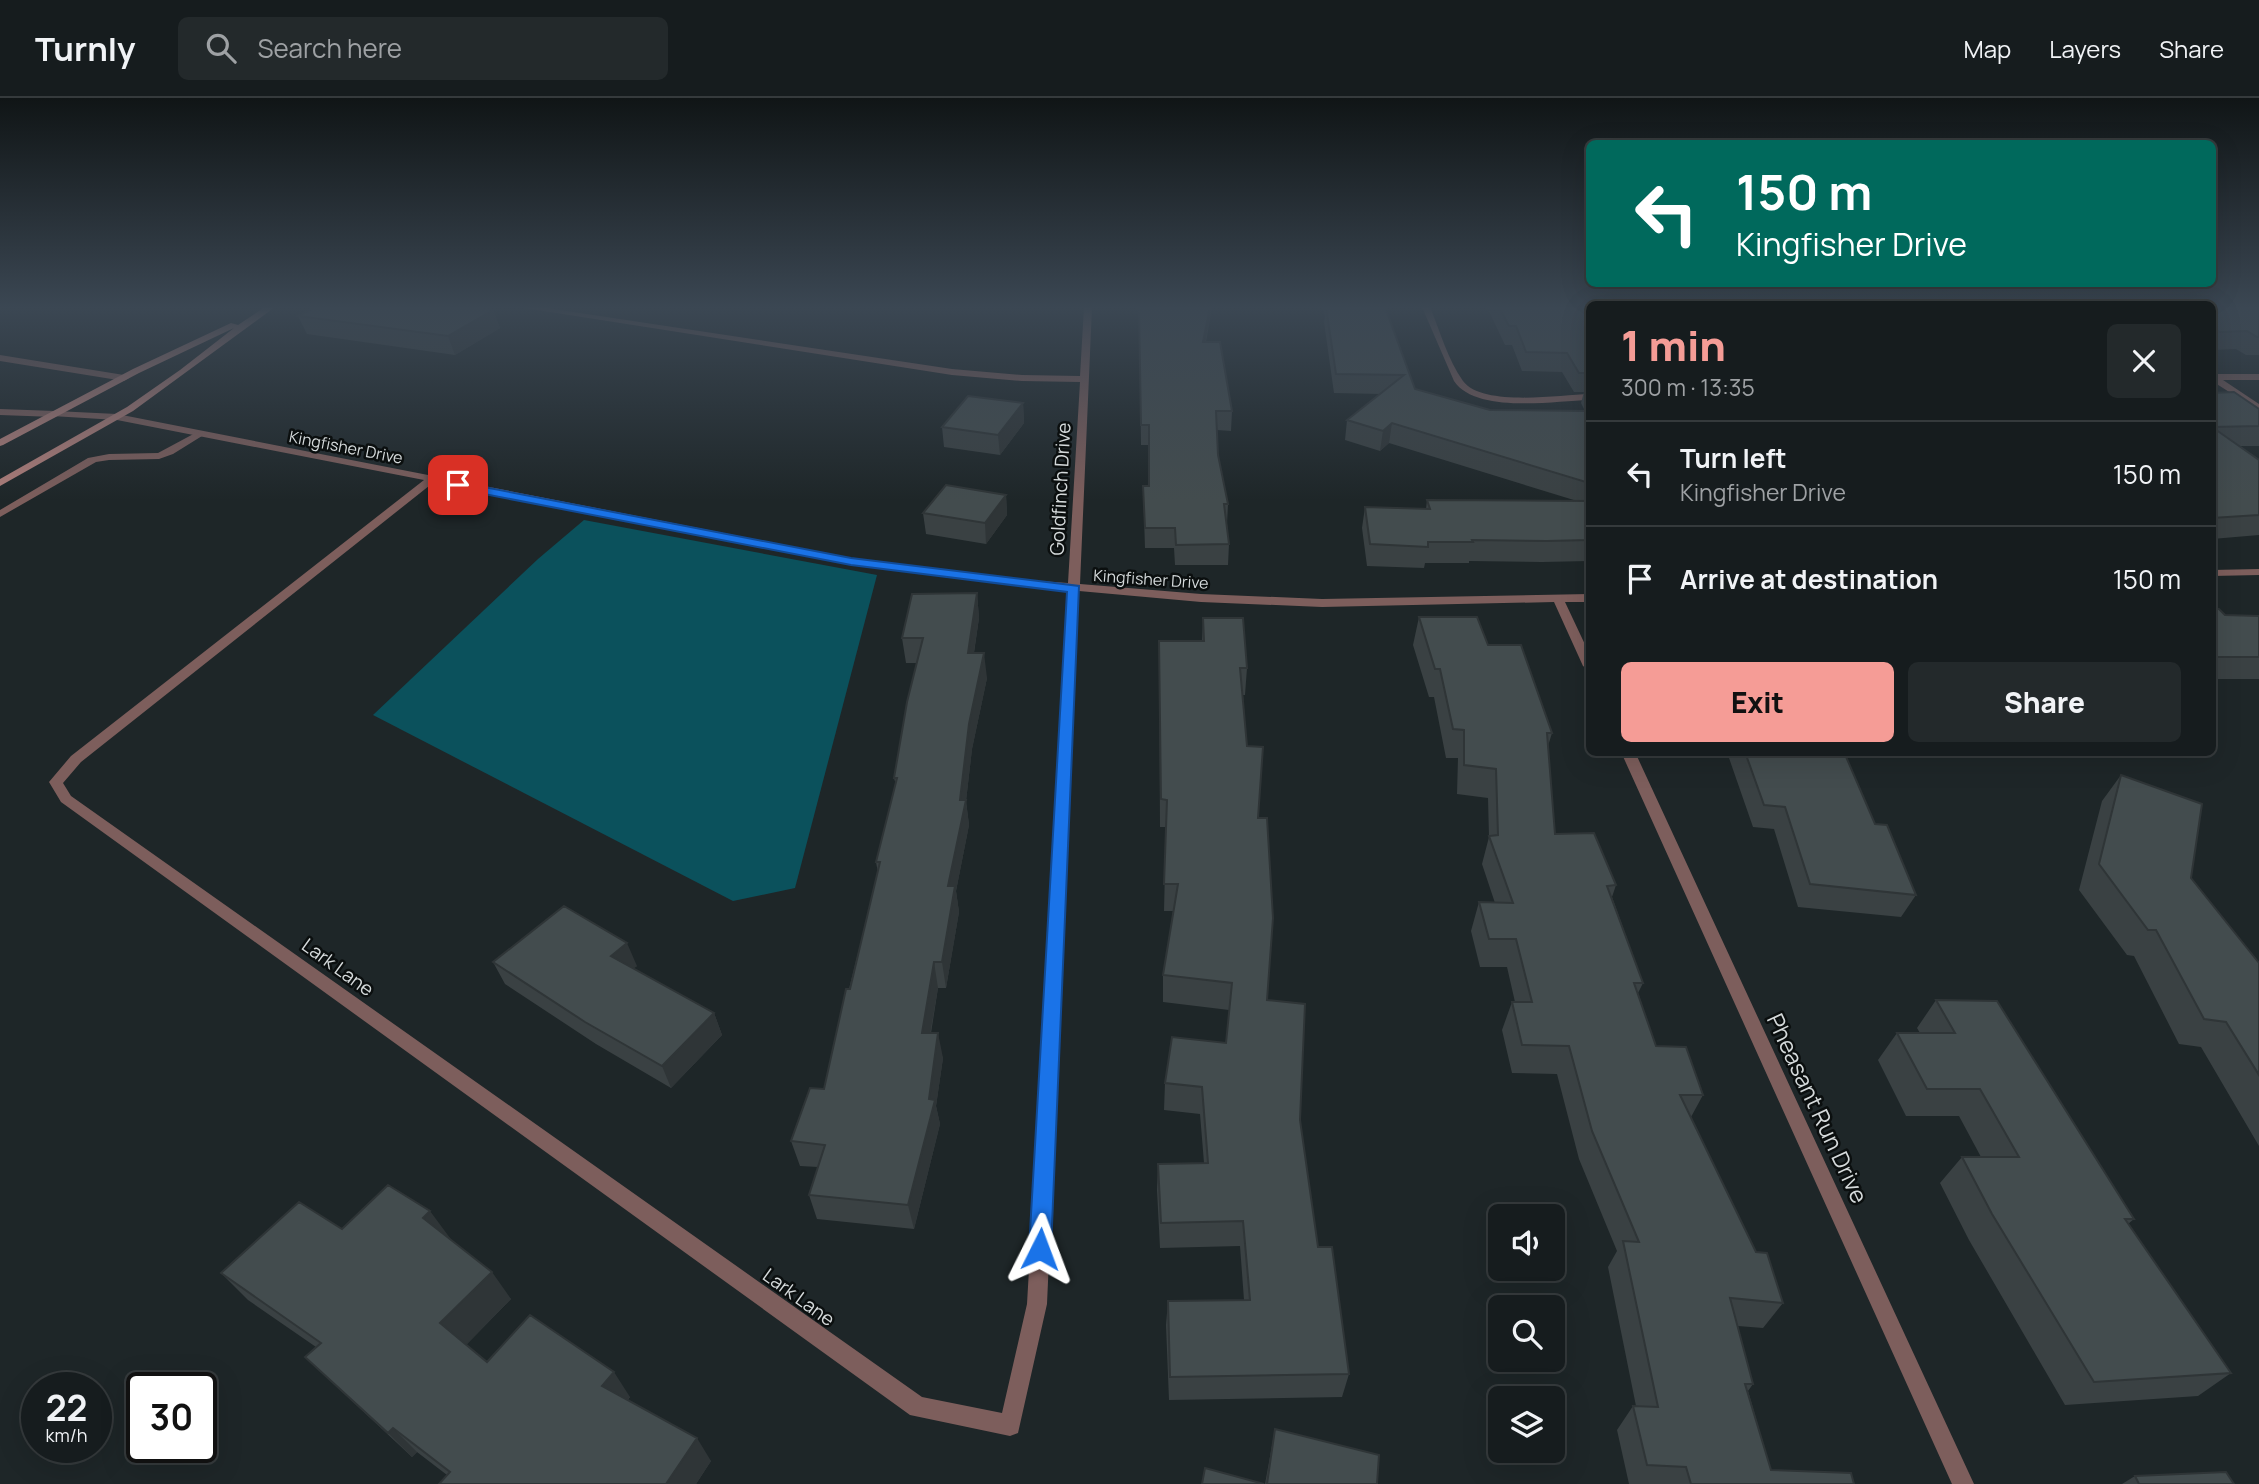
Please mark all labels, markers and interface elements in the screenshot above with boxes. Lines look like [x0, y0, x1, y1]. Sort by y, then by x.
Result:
search box [178, 17, 668, 80]
text: Turnly [35, 26, 136, 71]
icon: search [202, 29, 240, 67]
text: Search here [258, 30, 402, 66]
text: Map [1964, 32, 2011, 65]
text: Layers [2049, 32, 2121, 65]
text: Share [2159, 32, 2224, 65]
text: 150 m [1736, 158, 1872, 225]
icon: left [1621, 168, 1712, 259]
text: Kingfisher Drive [1736, 222, 1967, 266]
text: 1 min [1621, 316, 1726, 374]
button: close [2107, 324, 2181, 398]
text: 300 m · 13:35 [1621, 371, 1755, 403]
street label: Goldfinch Drive [1044, 422, 1076, 556]
street label: Kingfisher Drive [287, 425, 405, 469]
text: Turn left [1680, 440, 1787, 476]
pin [428, 455, 488, 515]
icon: left [1621, 455, 1659, 493]
text: 150 m [2113, 456, 2181, 492]
icon: arrive [439, 466, 477, 504]
text: Kingfisher Drive [1680, 476, 1846, 508]
icon: arrive [1621, 560, 1659, 598]
text: Arrive at destination [1680, 561, 1938, 597]
text: 150 m [2113, 561, 2181, 597]
street label: Kingfisher Drive [1093, 564, 1209, 594]
button: Exit [1621, 662, 1894, 742]
button: Share [1908, 662, 2181, 742]
street label: Lark Lane [297, 932, 379, 1002]
street label: Pheasant Run Drive [1760, 1008, 1876, 1208]
map controls [1488, 1204, 1565, 1463]
button: sound [1488, 1204, 1565, 1281]
position arrow [1003, 1212, 1077, 1286]
street label: Lark Lane [758, 1262, 840, 1332]
button: search [1488, 1295, 1565, 1372]
speed limit sign: 30 [126, 1372, 217, 1463]
text: 22 [46, 1384, 87, 1432]
button: layers [1488, 1386, 1565, 1463]
text: km/h [46, 1423, 87, 1447]

